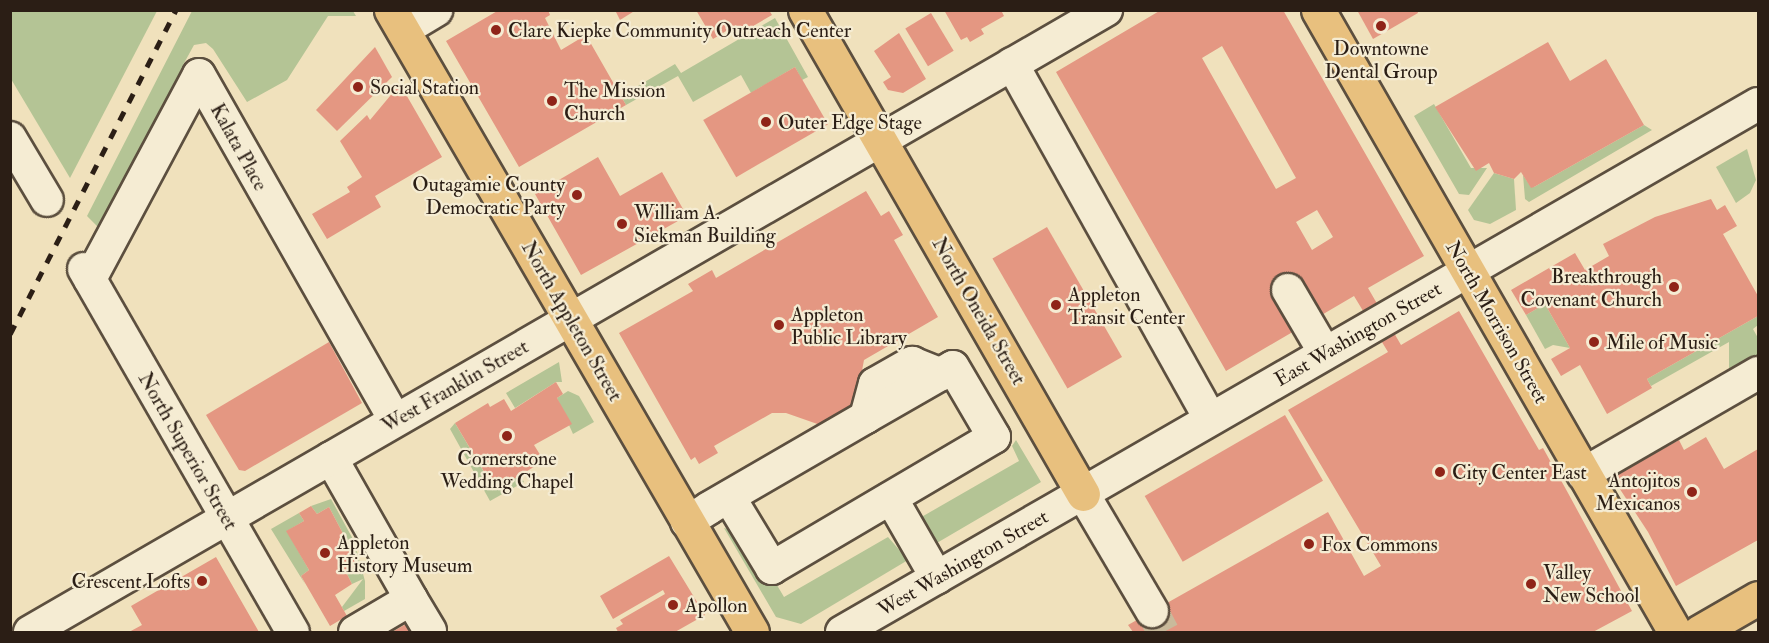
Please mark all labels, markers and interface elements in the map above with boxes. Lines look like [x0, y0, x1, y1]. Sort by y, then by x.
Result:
place label: Clare Kiepke Community Outreach Center [508, 18, 851, 42]
marker: Downtowne Dental Group [1374, 19, 1388, 33]
marker: Clare Kiepke Community Outreach Center [489, 23, 503, 37]
place label: Downtowne Dental Group [1324, 36, 1438, 83]
place label: Social Station [370, 75, 479, 99]
place label: The Mission Church [564, 78, 665, 125]
marker: Social Station [351, 80, 365, 94]
marker: The Mission Church [545, 94, 559, 108]
street label: Kalata Place [205, 99, 273, 195]
place label: Outer Edge Stage [778, 110, 922, 134]
marker: Outer Edge Stage [759, 115, 773, 129]
place label: Outagamie County Democratic Party [412, 172, 565, 219]
marker: Outagamie County Democratic Party [570, 188, 584, 202]
place label: William A. Siekman Building [634, 201, 776, 248]
marker: William A. Siekman Building [615, 217, 629, 231]
street label: North Oneida Street [927, 233, 1031, 389]
street label: North Morrison Street [1441, 236, 1553, 408]
street label: North Appleton Street [516, 237, 628, 405]
place label: Breakthrough Covenant Church [1520, 264, 1662, 311]
street label: East Washington Street [1270, 276, 1446, 392]
marker: Breakthrough Covenant Church [1667, 280, 1681, 294]
place label: Appleton Transit Center [1068, 282, 1185, 329]
marker: Appleton Transit Center [1049, 298, 1063, 312]
place label: Appleton Public Library [791, 302, 907, 349]
marker: Appleton Public Library [772, 318, 786, 332]
place label: Mile of Music [1606, 330, 1718, 354]
street label: West Franklin Street [377, 334, 533, 438]
marker: Mile of Music [1587, 335, 1601, 349]
street label: North Superior Street [133, 368, 243, 534]
marker: Cornerstone Wedding Chapel [500, 429, 514, 443]
place label: Cornerstone Wedding Chapel [440, 446, 574, 493]
place label: City Center East [1452, 460, 1587, 484]
marker: City Center East [1433, 465, 1447, 479]
place label: Antojitos Mexicanos [1595, 468, 1680, 515]
marker: Antojitos Mexicanos [1685, 485, 1699, 499]
street label: West Washington Street [874, 504, 1052, 622]
place label: Appleton History Museum [337, 530, 473, 577]
place label: Fox Commons [1321, 532, 1438, 556]
marker: Fox Commons [1302, 537, 1316, 551]
marker: Appleton History Museum [318, 546, 332, 560]
place label: Valley New School [1543, 560, 1639, 607]
place label: Crescent Lofts [72, 569, 190, 593]
marker: Crescent Lofts [195, 574, 209, 588]
marker: Valley New School [1524, 577, 1538, 591]
place label: Apollon [685, 593, 747, 617]
marker: Apollon [666, 598, 680, 612]

